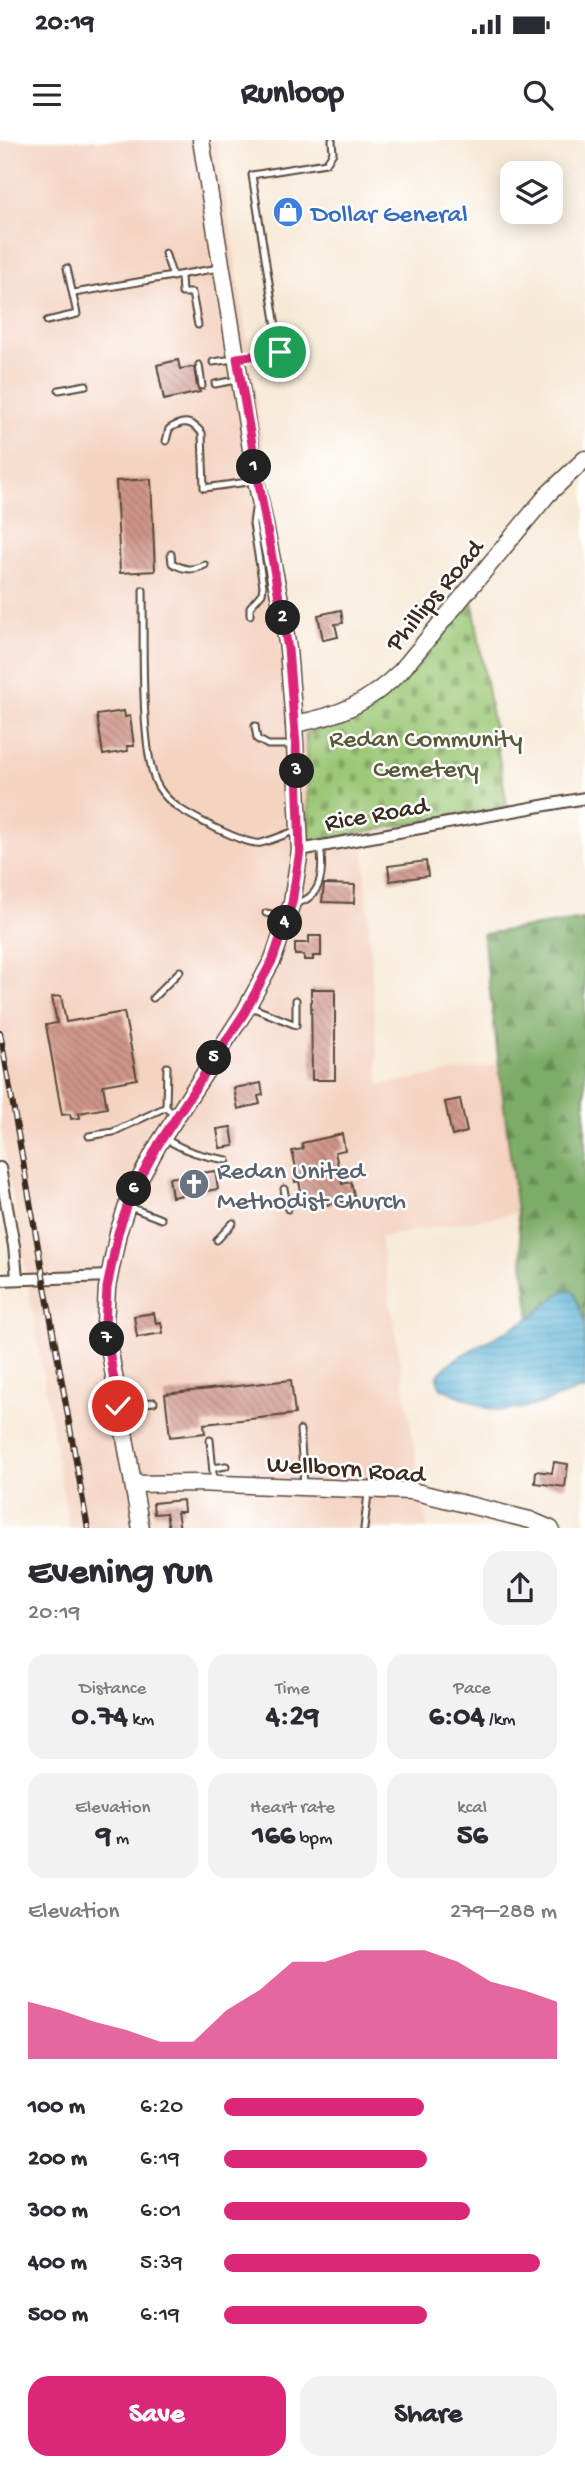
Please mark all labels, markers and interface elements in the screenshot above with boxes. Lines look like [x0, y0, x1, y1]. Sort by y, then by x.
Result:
text: 20:19 [35, 9, 94, 40]
icon: menu [28, 76, 66, 114]
text: Runloop [241, 76, 344, 114]
icon: search [519, 76, 557, 114]
map controls [500, 161, 563, 224]
button: layers [500, 161, 563, 224]
shop icon: Dollar General [271, 195, 305, 229]
place label: Dollar General [309, 201, 468, 232]
pin [250, 322, 310, 382]
icon: arrive [261, 333, 299, 371]
pin: 1 [236, 450, 272, 484]
text: 1 [250, 455, 257, 478]
street label: Phillips Road [380, 533, 493, 660]
pin: 2 [266, 601, 300, 636]
text: 2 [278, 606, 287, 629]
park label: Redan Community Cemetery [329, 726, 523, 787]
pin: 3 [280, 754, 314, 788]
text: 3 [292, 759, 301, 782]
street label: Rice Road [323, 792, 433, 841]
pin: 4 [268, 906, 302, 940]
text: 4 [280, 911, 289, 934]
pin: 5 [196, 1040, 232, 1076]
text: 5 [209, 1046, 219, 1069]
place label: Redan United Methodist Church [217, 1158, 406, 1219]
church icon: Redan United Methodist Church [177, 1167, 211, 1201]
pin: 6 [116, 1172, 152, 1206]
text: 6 [129, 1177, 138, 1200]
pin: 7 [90, 1322, 124, 1356]
text: 7 [102, 1327, 111, 1350]
pin [88, 1376, 148, 1436]
icon: check [99, 1387, 137, 1425]
street label: Wellborn Road [265, 1450, 428, 1493]
button: share [483, 1551, 557, 1625]
text: Evening run [28, 1552, 212, 1596]
text: 20:19 [28, 1600, 80, 1627]
text: Distance [79, 1678, 146, 1701]
text: Time [275, 1678, 310, 1701]
text: Pace [454, 1678, 491, 1701]
text: 0.74 [71, 1701, 128, 1736]
text: 4:29 [266, 1701, 319, 1736]
text: 6:04 [429, 1701, 485, 1736]
text: km [128, 1709, 154, 1732]
text: /km [485, 1709, 516, 1732]
text: Elevation [75, 1797, 151, 1820]
text: Heart rate [250, 1797, 335, 1820]
text: kcal [457, 1797, 487, 1820]
text: 9 [96, 1820, 111, 1855]
text: 166 [253, 1820, 295, 1855]
text: 56 [457, 1820, 488, 1855]
text: m [111, 1828, 129, 1851]
text: bpm [295, 1828, 332, 1851]
text: Elevation [28, 1899, 119, 1926]
text: 279–288 m [450, 1899, 557, 1926]
text: 100 m [28, 2094, 85, 2121]
text: 6:20 [140, 2094, 183, 2121]
text: 200 m [28, 2146, 87, 2173]
text: 6:19 [140, 2146, 180, 2173]
text: 300 m [28, 2198, 88, 2225]
text: 6:01 [140, 2198, 181, 2225]
text: 400 m [28, 2250, 87, 2277]
text: 5:39 [140, 2250, 183, 2277]
text: 500 m [28, 2302, 88, 2329]
text: 6:19 [140, 2302, 180, 2329]
button: Save [28, 2376, 286, 2456]
button: Share [300, 2376, 557, 2456]

